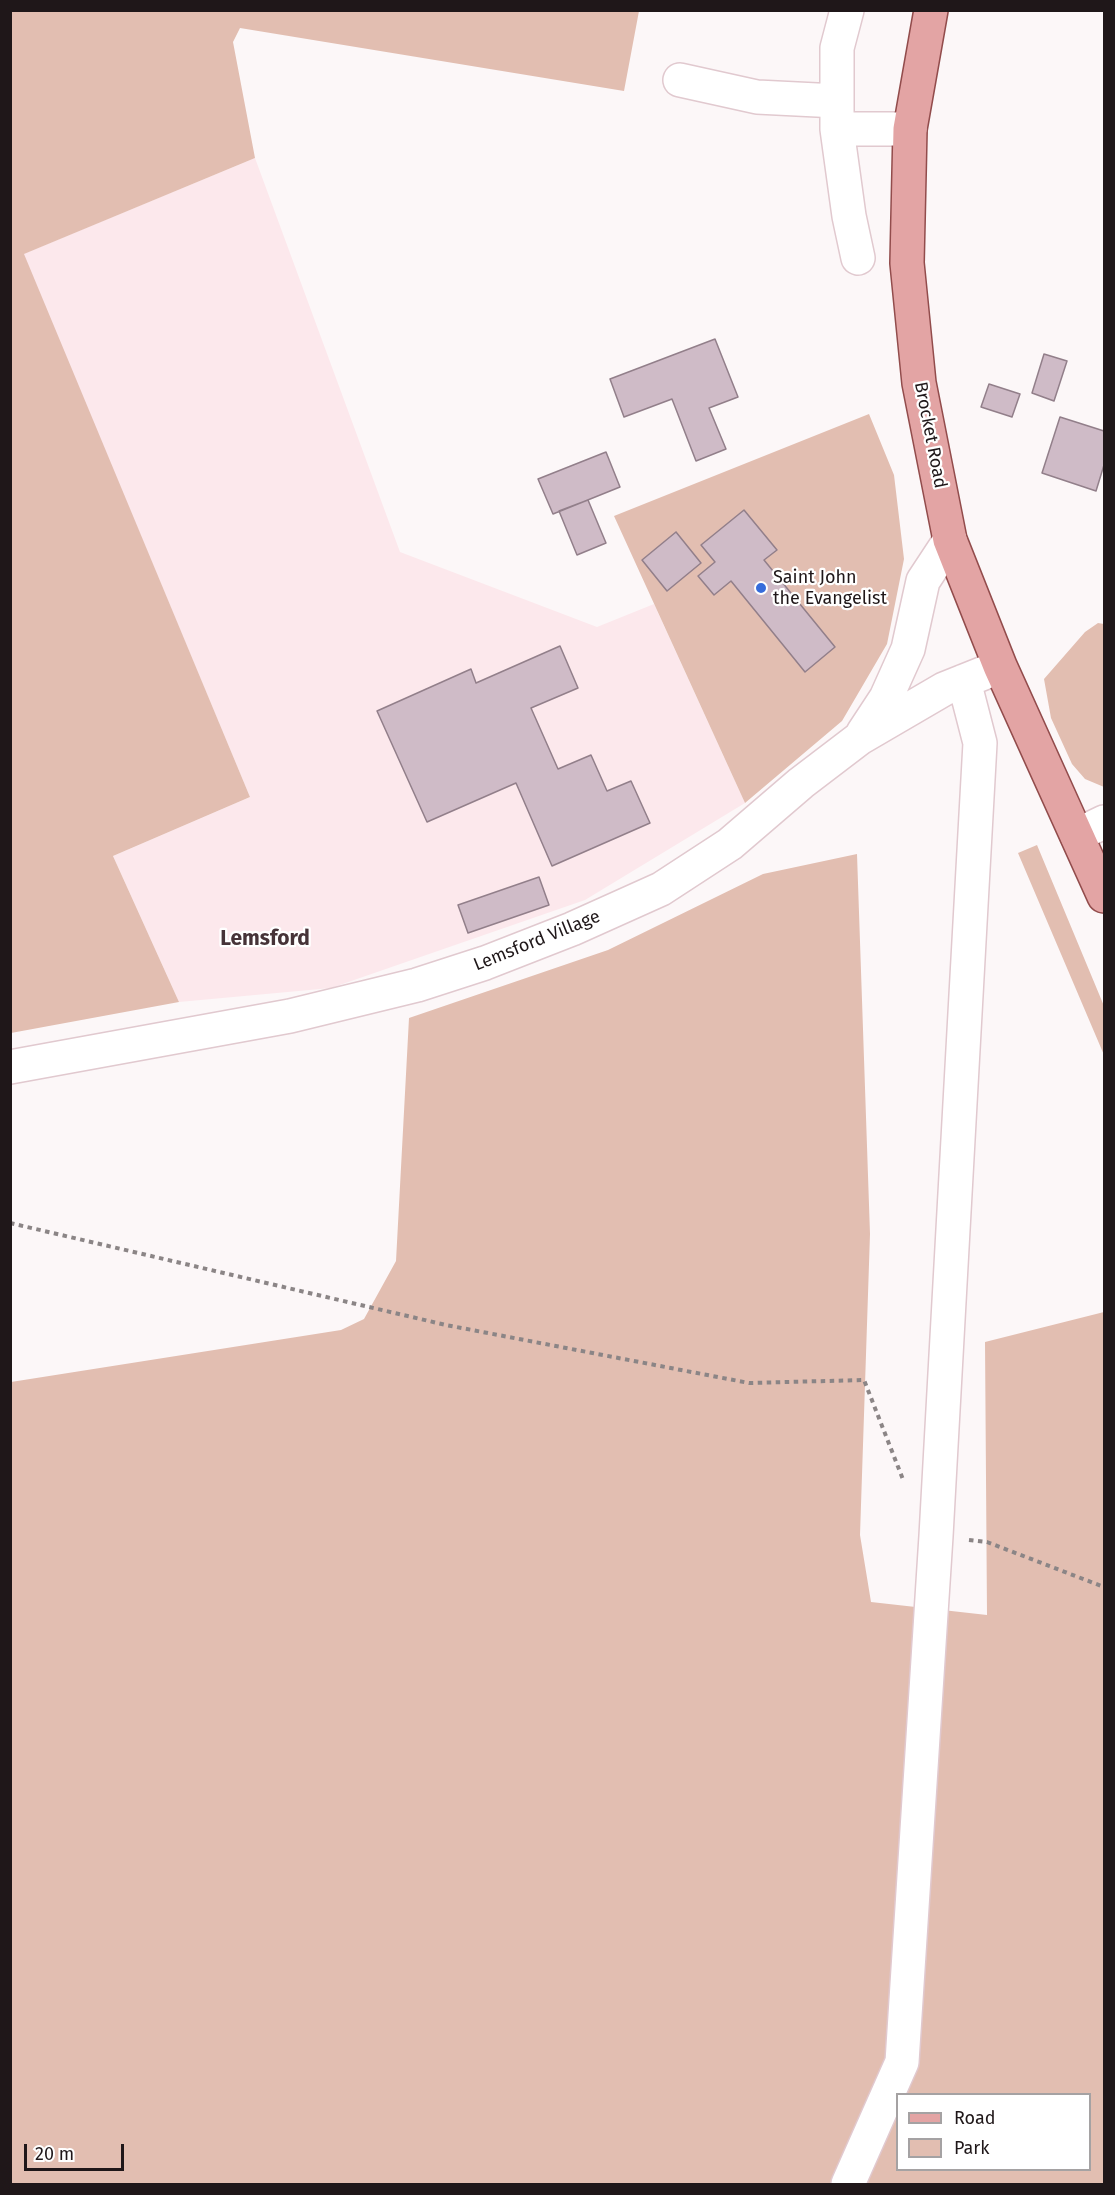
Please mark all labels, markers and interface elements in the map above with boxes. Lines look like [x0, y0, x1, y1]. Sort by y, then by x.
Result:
street label: Brocket Road [909, 380, 951, 490]
place label: Saint John the Evangelist [773, 567, 887, 610]
marker: Saint John the Evangelist [754, 581, 768, 595]
street label: Lemsford Village [471, 906, 603, 976]
district label: Lemsford [220, 926, 310, 952]
legend [896, 2093, 1091, 2171]
text: Road [954, 2107, 996, 2129]
scale bar [27, 2132, 128, 2170]
text: Park [954, 2137, 989, 2159]
text: 20 m [35, 2143, 74, 2165]

